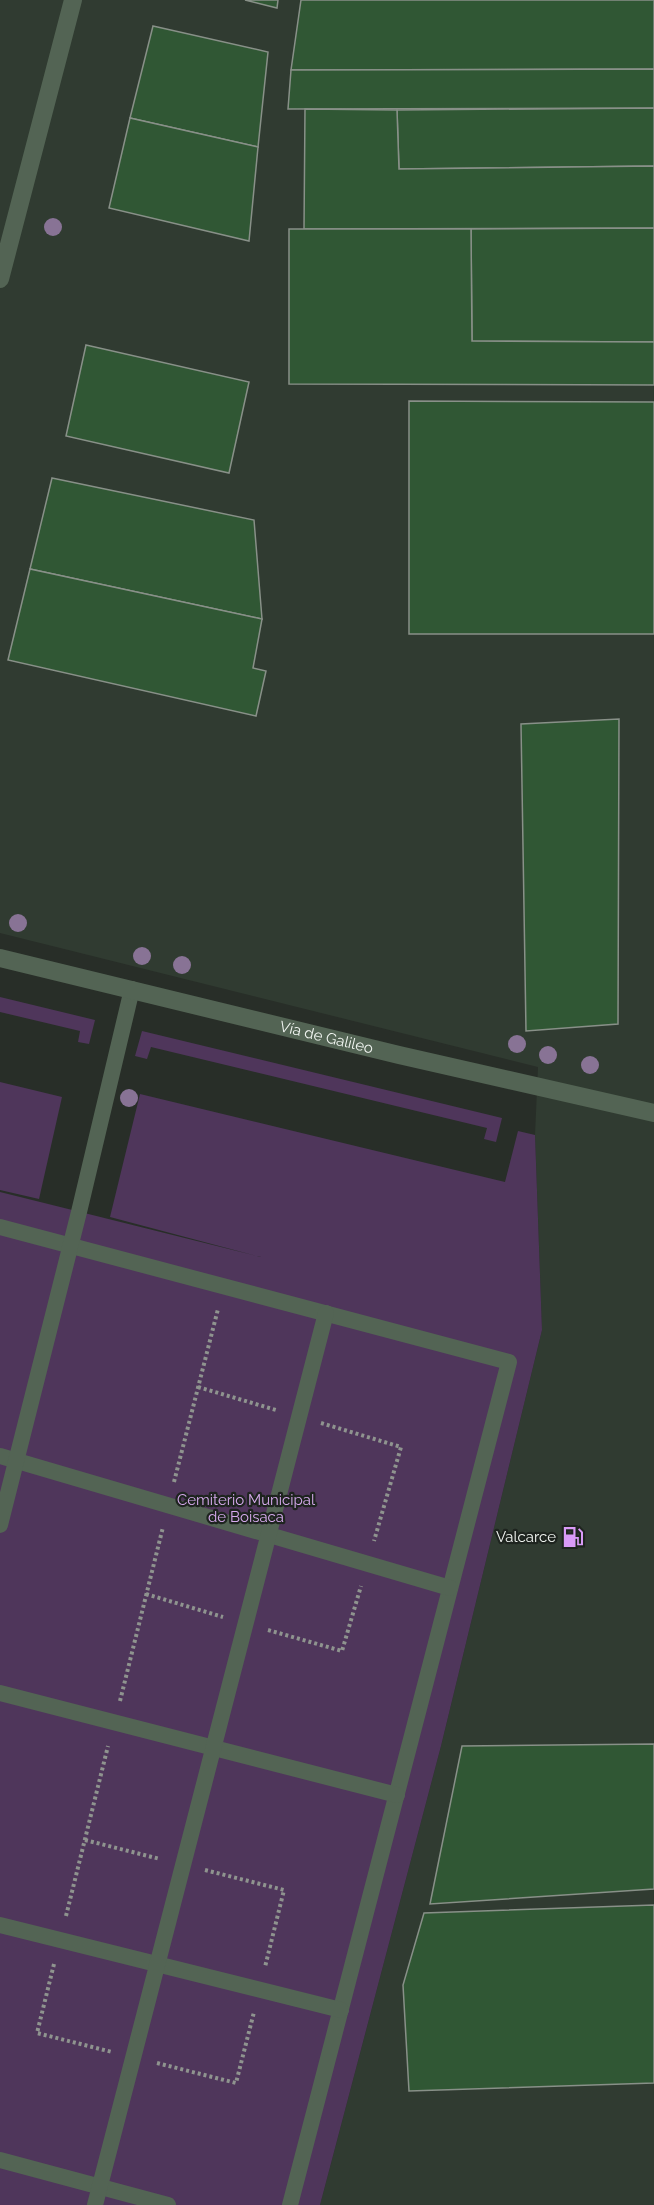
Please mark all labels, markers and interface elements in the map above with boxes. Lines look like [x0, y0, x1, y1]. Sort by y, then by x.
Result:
street label: Vía de Galileo [278, 1017, 375, 1057]
park label: Cemiterio Municipal de Boisaca [177, 1491, 316, 1526]
fuel station icon: Valcarce [561, 1525, 585, 1549]
place label: Valcarce [496, 1528, 556, 1546]

